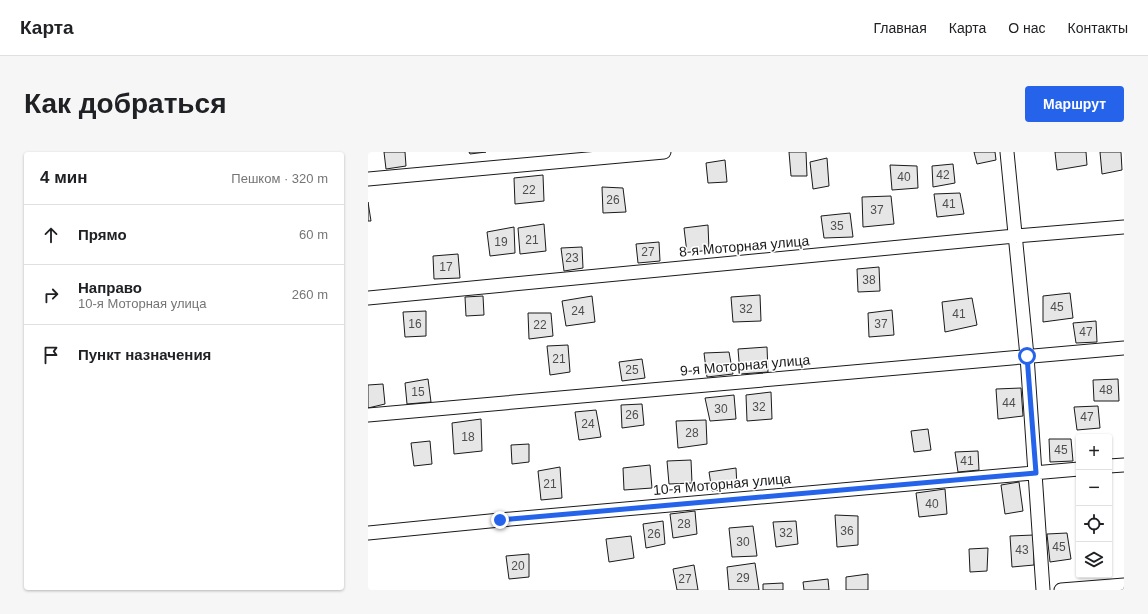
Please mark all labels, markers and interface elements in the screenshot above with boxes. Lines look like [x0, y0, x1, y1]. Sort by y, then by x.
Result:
text: Карта [20, 17, 74, 38]
text: Главная [873, 20, 927, 36]
text: Карта [949, 20, 986, 36]
text: О нас [1008, 20, 1046, 36]
text: Контакты [1068, 20, 1128, 36]
button: Маршрут [1025, 86, 1124, 122]
text: Как добраться [24, 88, 226, 119]
text: 4 мин [40, 168, 87, 187]
house number: 42 [936, 168, 950, 182]
house number: 40 [897, 170, 911, 184]
text: Пешком · 320 m [231, 171, 328, 186]
house number: 22 [522, 183, 536, 197]
house number: 26 [606, 193, 620, 207]
house number: 41 [942, 197, 956, 211]
house number: 37 [870, 203, 884, 217]
house number: 35 [830, 219, 844, 233]
icon: ahead [40, 224, 62, 246]
text: Прямо [78, 226, 127, 243]
text: 60 m [299, 227, 328, 242]
street label: 8-я Моторная улица [678, 232, 810, 260]
house number: 21 [525, 233, 539, 247]
house number: 19 [494, 235, 508, 249]
house number: 27 [641, 245, 655, 259]
house number: 23 [565, 251, 579, 265]
house number: 17 [439, 260, 453, 274]
house number: 38 [862, 273, 876, 287]
text: Направо [78, 279, 142, 296]
icon: right [40, 284, 62, 306]
text: 260 m [292, 287, 328, 302]
text: 10-я Моторная улица [78, 296, 206, 311]
house number: 45 [1050, 300, 1064, 314]
house number: 32 [739, 302, 753, 316]
house number: 24 [571, 304, 585, 318]
house number: 41 [952, 307, 966, 321]
house number: 16 [408, 317, 422, 331]
house number: 37 [874, 317, 888, 331]
house number: 22 [533, 318, 547, 332]
house number: 47 [1079, 325, 1093, 339]
icon: arrive [40, 344, 62, 366]
text: Пункт назначения [78, 346, 211, 363]
route start [1018, 347, 1036, 365]
street label: 9-я Моторная улица [679, 351, 811, 379]
house number: 21 [552, 352, 566, 366]
house number: 25 [625, 363, 639, 377]
house number: 48 [1099, 383, 1113, 397]
house number: 15 [411, 385, 425, 399]
house number: 44 [1002, 396, 1016, 410]
house number: 32 [752, 400, 766, 414]
house number: 30 [714, 402, 728, 416]
house number: 26 [625, 408, 639, 422]
house number: 47 [1080, 410, 1094, 424]
house number: 24 [581, 417, 595, 431]
house number: 28 [685, 426, 699, 440]
house number: 18 [461, 430, 475, 444]
map controls [1076, 434, 1112, 578]
button: + [1076, 434, 1112, 470]
house number: 45 [1054, 443, 1068, 457]
house number: 41 [960, 454, 974, 468]
street label: 10-я Моторная улица [652, 470, 792, 498]
button: − [1076, 470, 1112, 506]
house number: 21 [543, 477, 557, 491]
house number: 40 [925, 497, 939, 511]
button: locate [1076, 506, 1112, 542]
route end [491, 511, 509, 529]
house number: 28 [677, 517, 691, 531]
house number: 36 [840, 524, 854, 538]
house number: 32 [779, 526, 793, 540]
house number: 26 [647, 527, 661, 541]
house number: 30 [736, 535, 750, 549]
house number: 45 [1052, 540, 1066, 554]
button: layers [1076, 542, 1112, 578]
house number: 43 [1015, 543, 1029, 557]
house number: 20 [511, 559, 525, 573]
house number: 29 [736, 571, 750, 585]
house number: 27 [678, 572, 692, 586]

